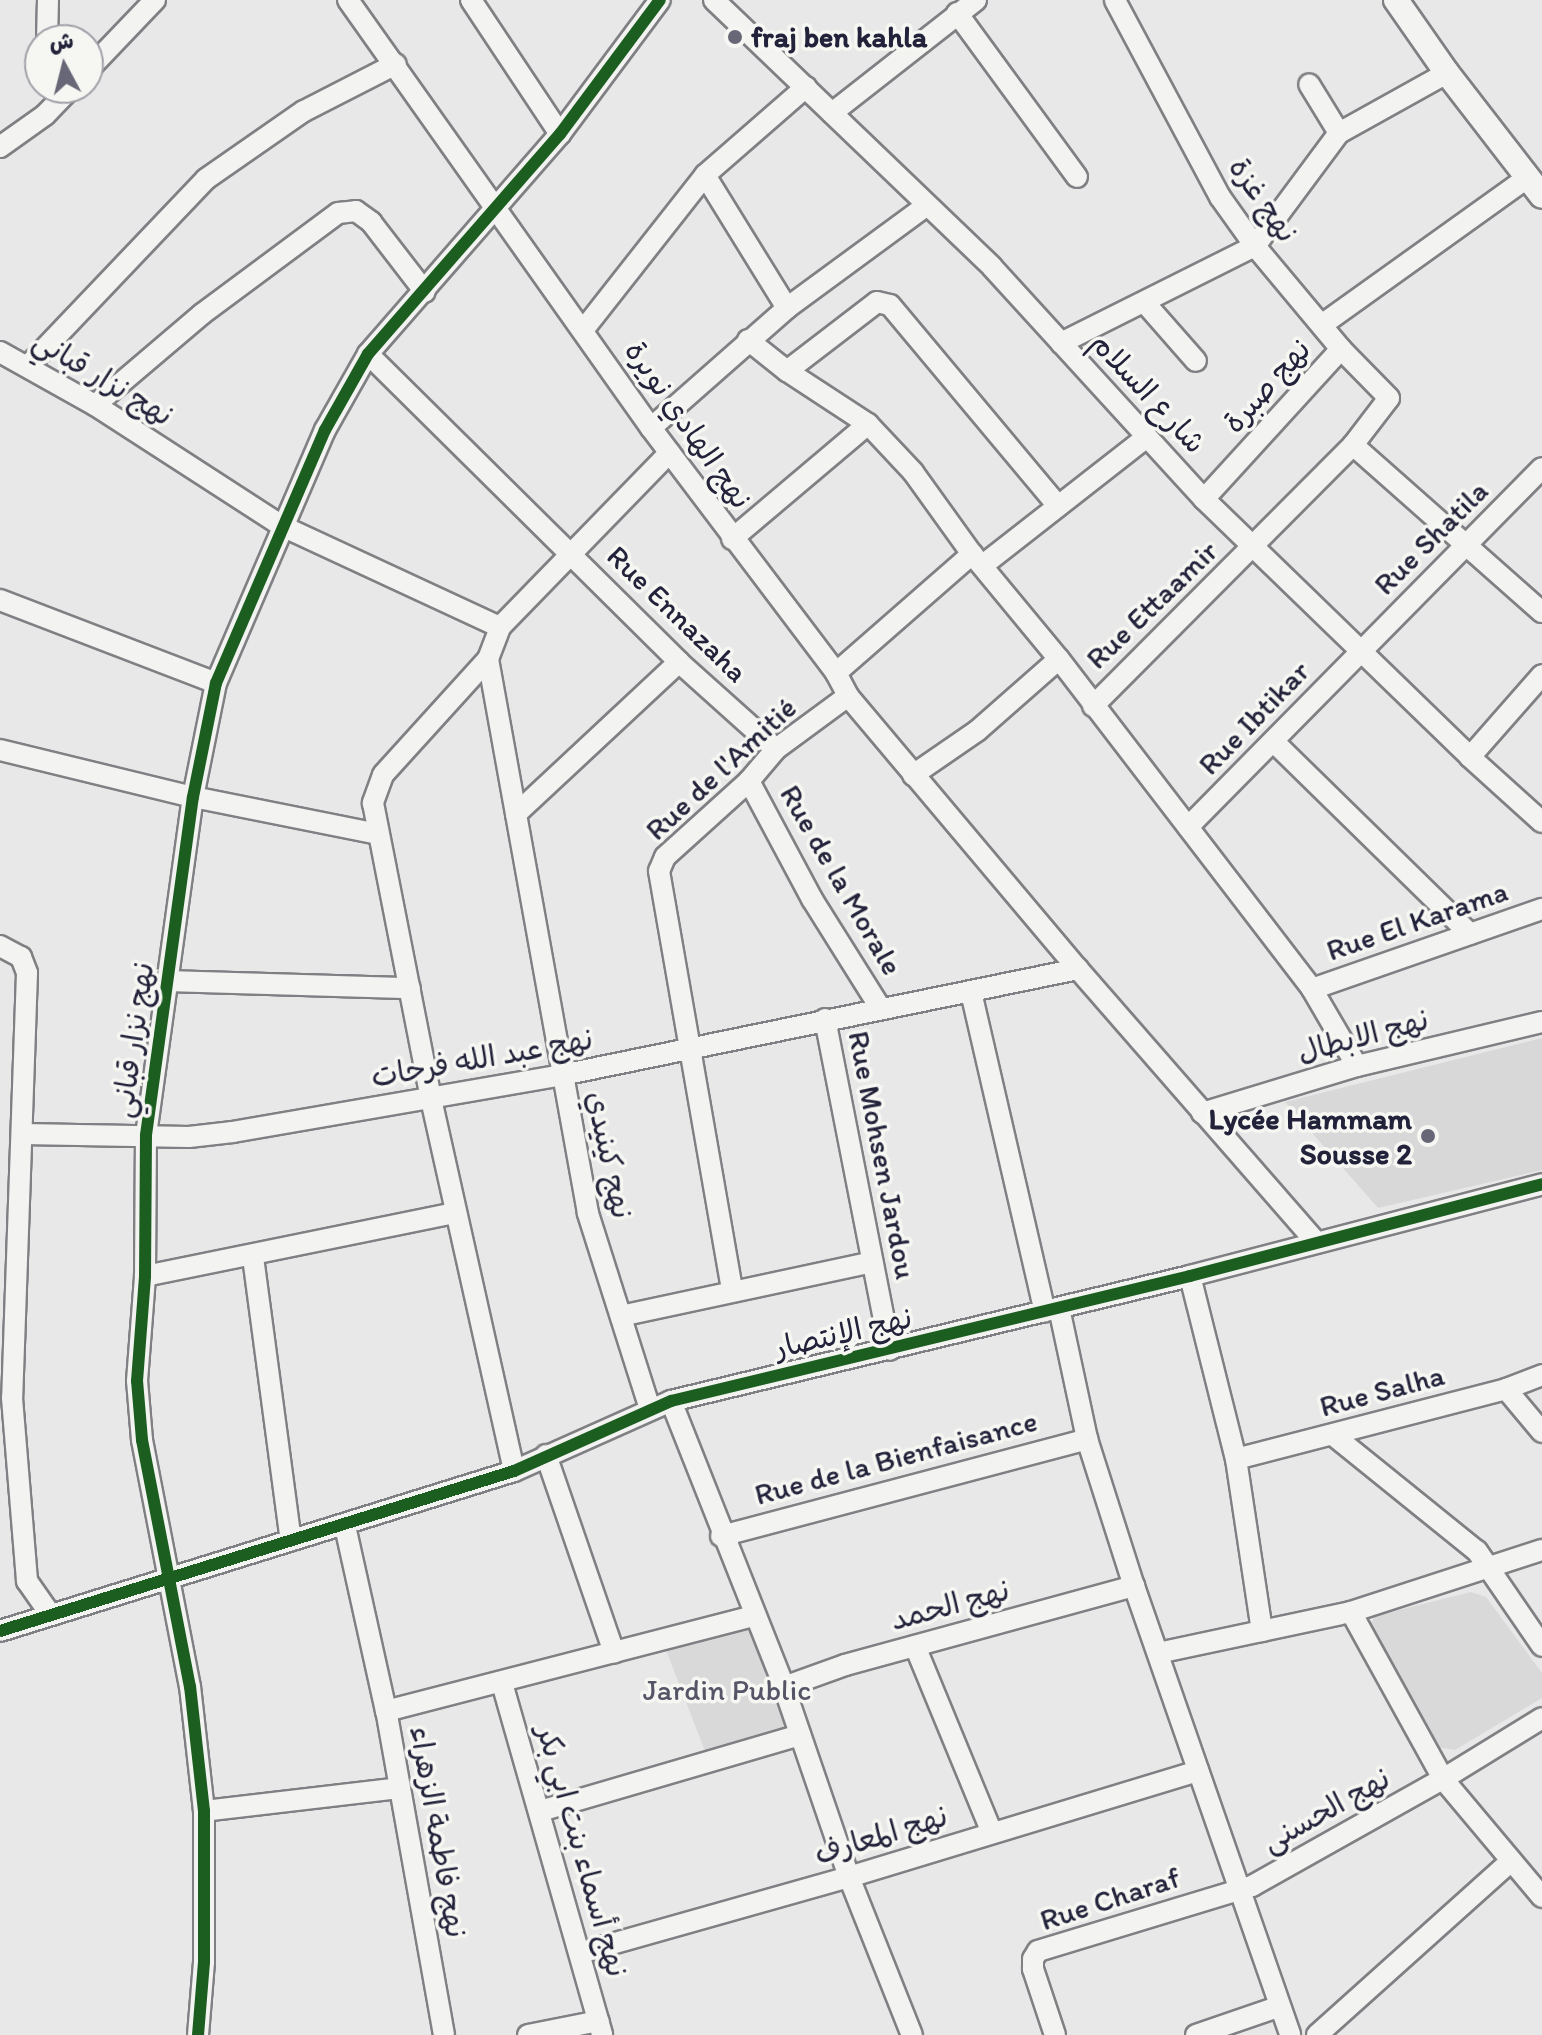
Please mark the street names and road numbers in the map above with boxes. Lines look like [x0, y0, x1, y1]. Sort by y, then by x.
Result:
street label: نهج غزة [1221, 151, 1305, 249]
street label: نهج نزار قباني [27, 322, 179, 434]
street label: شارع السلام [1083, 325, 1213, 461]
street label: نهج صبرة [1216, 332, 1318, 440]
street label: نهج الهادي نويرة [617, 334, 759, 516]
street label: Rue Shatila [1366, 473, 1496, 603]
street label: Rue Ettaamir [1079, 534, 1225, 676]
street label: Rue Ennazaha [599, 538, 755, 690]
street label: Rue Ibtikar [1191, 654, 1317, 782]
street label: Rue de l'Amitié [639, 691, 803, 847]
street label: Rue de la Morale [772, 779, 910, 981]
street label: Rue El Karama [1322, 873, 1512, 969]
street label: نهج نزار قباني [104, 960, 162, 1120]
street label: نهج الابطال [1294, 1001, 1432, 1071]
street label: نهج عبد الله فرحات [368, 1021, 596, 1095]
street label: Rue Mohsen Jardou [840, 1028, 924, 1282]
street label: نهج كينيدي [578, 1088, 640, 1222]
street label: نهج الإنتصار [770, 1300, 916, 1366]
street label: Rue Salha [1316, 1357, 1448, 1425]
street label: Rue de la Bienfaisance [751, 1403, 1041, 1513]
street label: نهج الحمد [887, 1572, 1013, 1638]
street label: نهج أسماء بنت ابي بكر [529, 1721, 635, 1981]
street label: نهج فاطمة الزهراء [402, 1723, 474, 1941]
street label: نهج الحسنى [1256, 1760, 1396, 1860]
street label: نهج المعارف [810, 1798, 952, 1872]
street label: Rue Charaf [1036, 1860, 1184, 1938]

